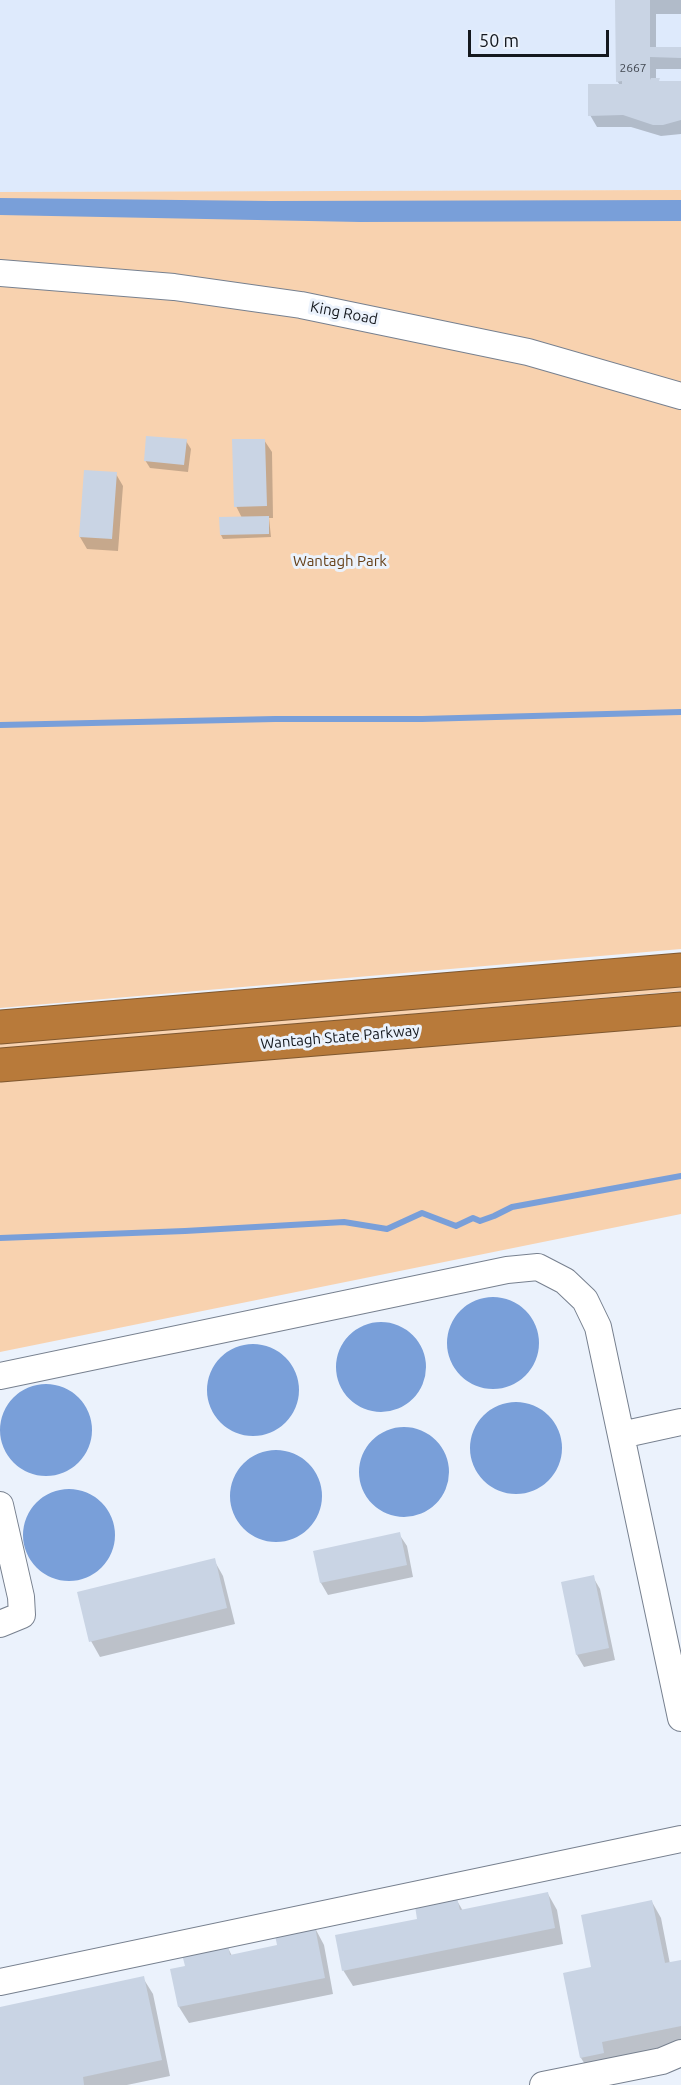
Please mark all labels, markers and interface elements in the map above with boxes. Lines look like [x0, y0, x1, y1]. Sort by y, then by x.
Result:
scale bar [471, 18, 612, 56]
text: 50 m [479, 30, 519, 50]
house number: 2667 [619, 61, 647, 75]
street label: King Road [309, 298, 379, 328]
park label: Wantagh Park [293, 552, 387, 570]
street label: Wantagh State Parkway [260, 1021, 420, 1053]

